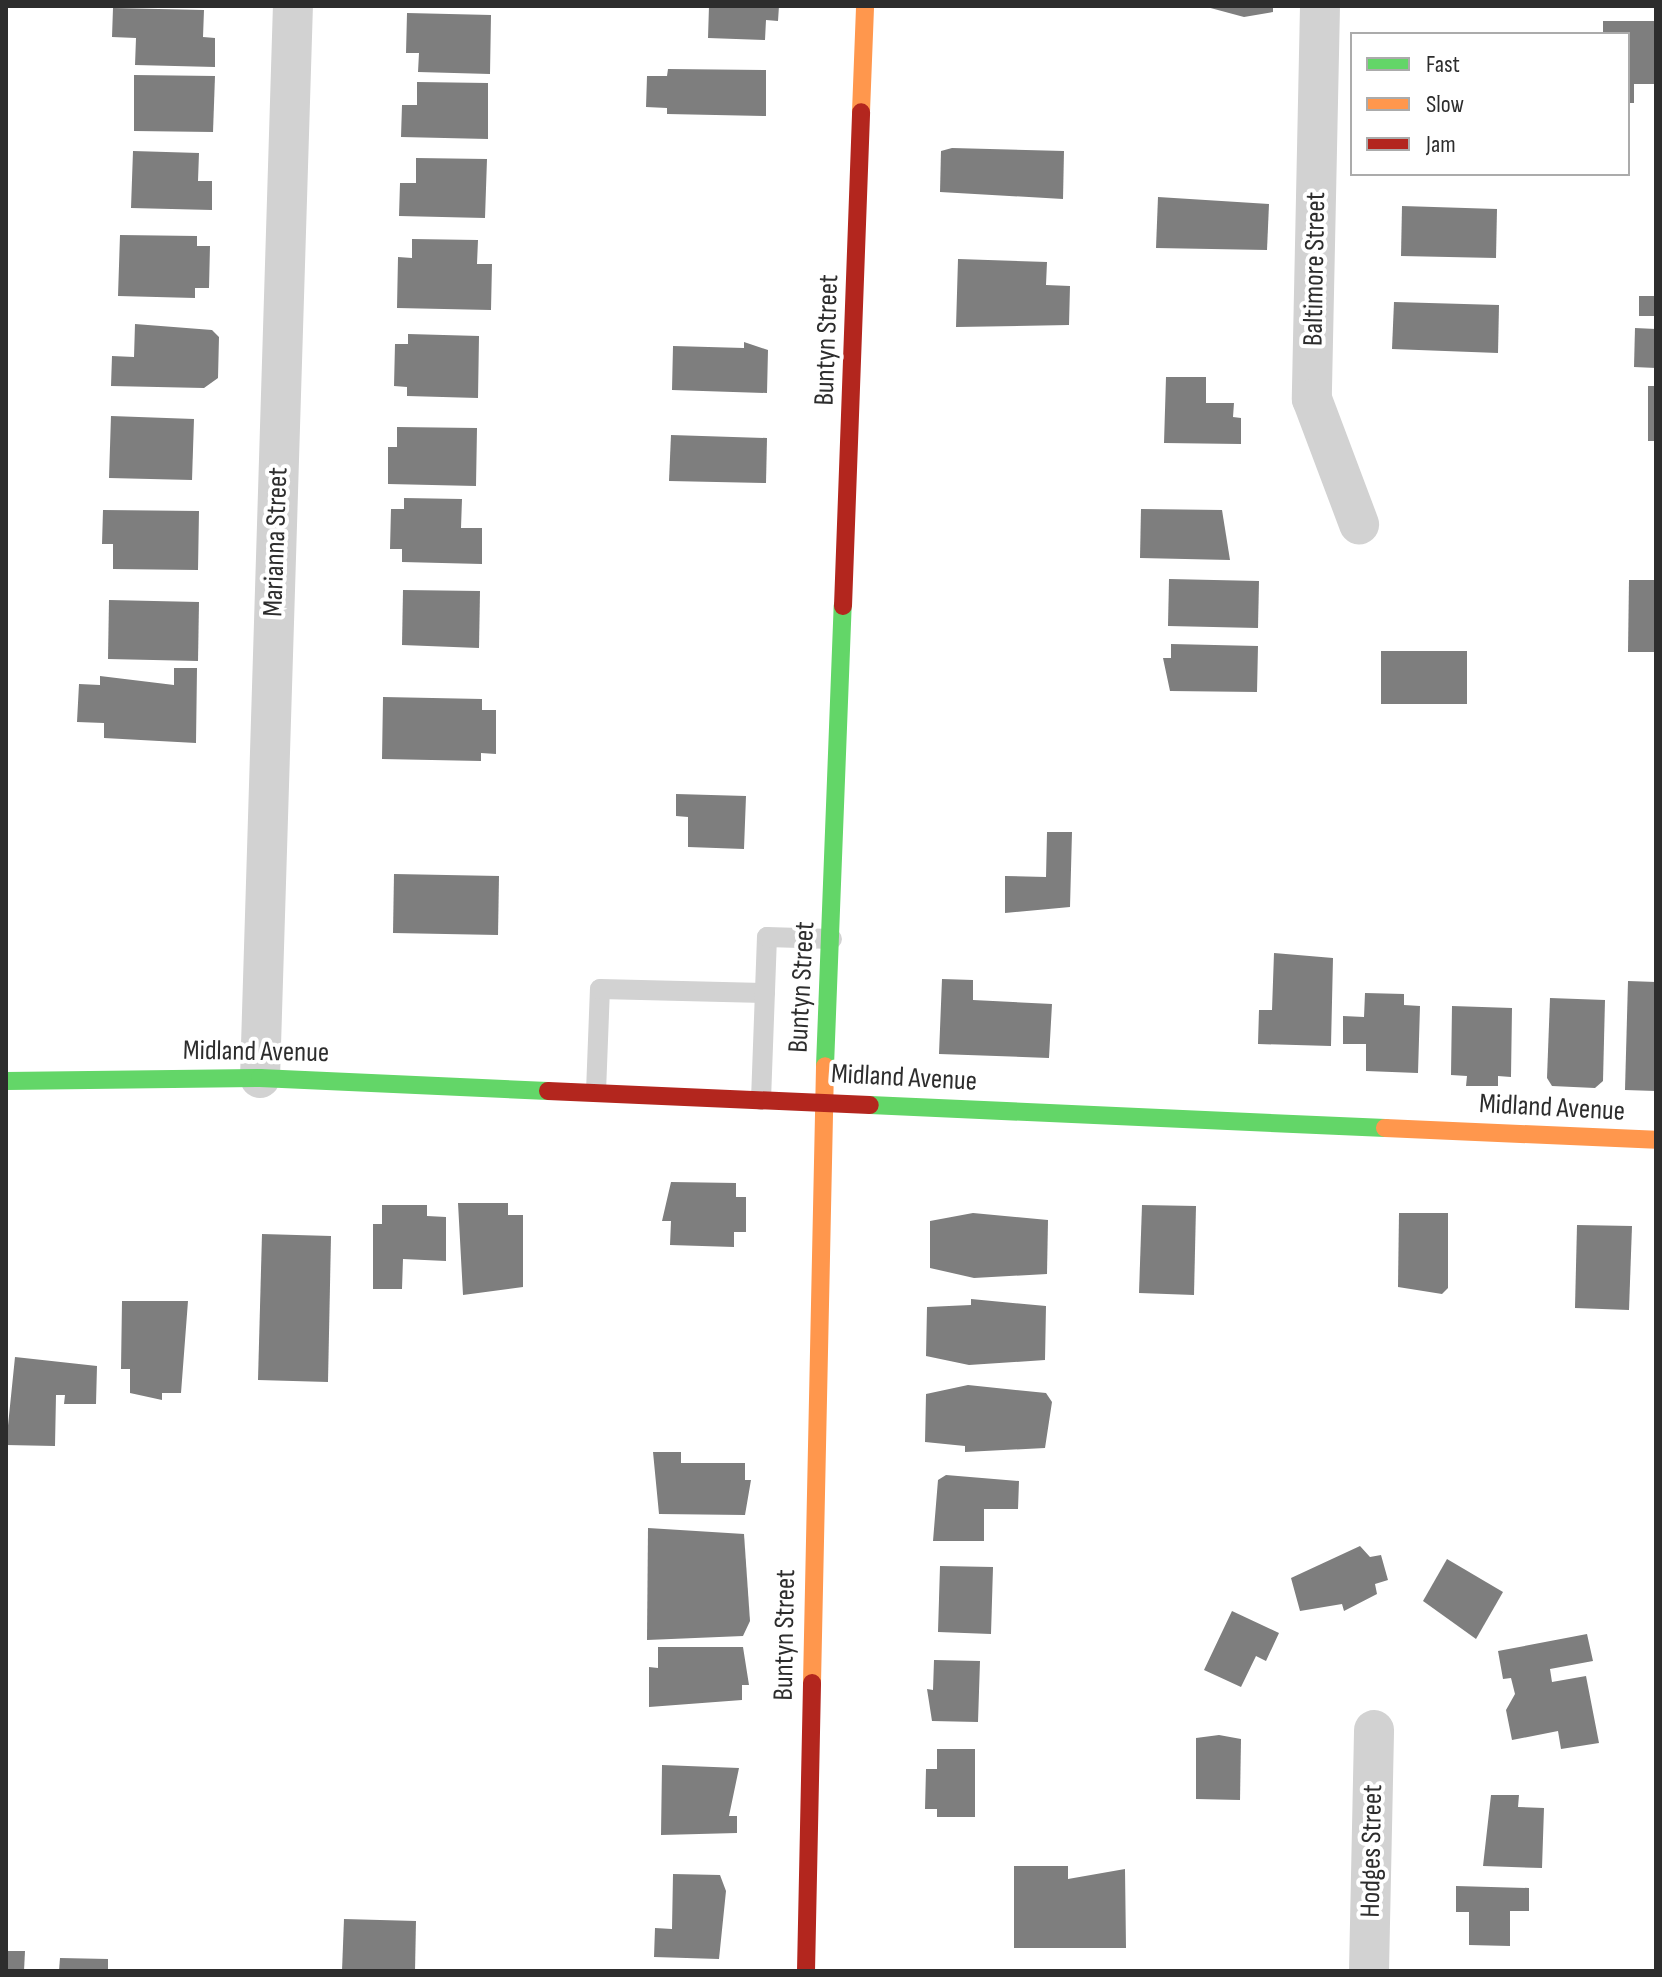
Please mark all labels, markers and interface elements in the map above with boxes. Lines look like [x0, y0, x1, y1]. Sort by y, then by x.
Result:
legend [1350, 32, 1630, 176]
text: Fast [1426, 50, 1460, 79]
text: Slow [1426, 90, 1464, 119]
text: Jam [1426, 130, 1456, 159]
street label: Baltimore Street [1297, 192, 1333, 346]
street label: Buntyn Street [808, 274, 846, 406]
street label: Marianna Street [257, 467, 295, 617]
street label: Buntyn Street [782, 921, 822, 1053]
street label: Midland Avenue [183, 1034, 329, 1070]
street label: Midland Avenue [830, 1057, 978, 1099]
street label: Midland Avenue [1478, 1087, 1626, 1129]
street label: Buntyn Street [767, 1569, 803, 1701]
street label: Hodges Street [1354, 1784, 1390, 1918]

